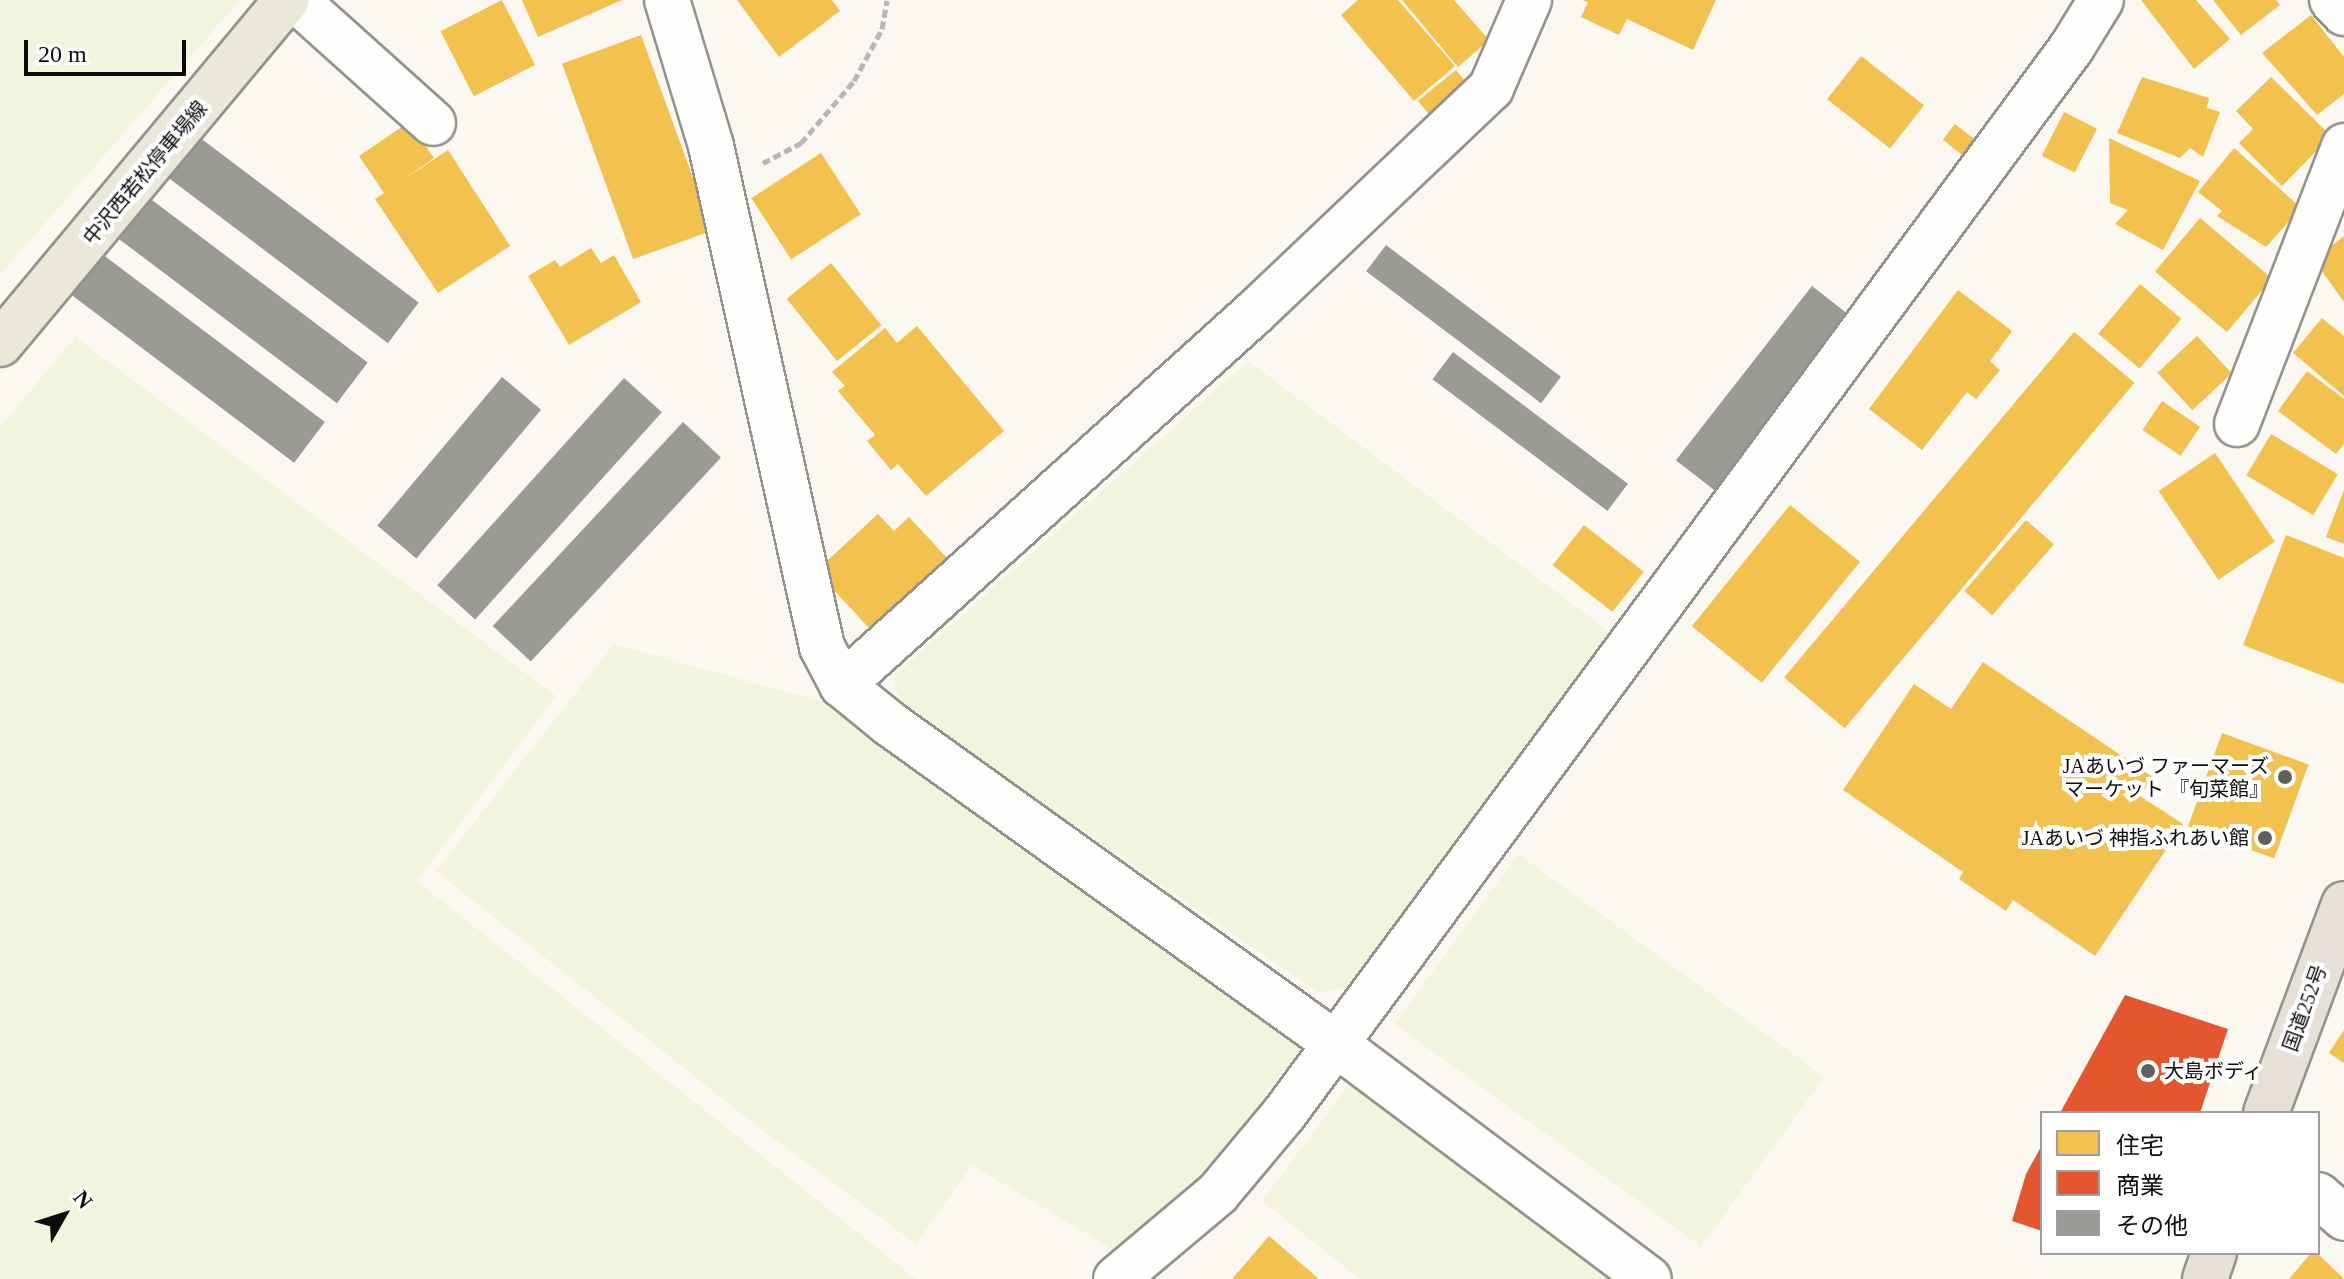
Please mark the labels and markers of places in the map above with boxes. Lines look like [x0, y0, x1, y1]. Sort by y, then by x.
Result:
place label: JAあいづ ファーマーズ マーケット 『旬菜館』 [2062, 754, 2269, 801]
marker: JAあいづ ファーマーズ マーケット 『旬菜館』 [2276, 768, 2294, 786]
place label: JAあいづ 神指ふれあい館 [2022, 826, 2249, 850]
marker: JAあいづ 神指ふれあい館 [2256, 829, 2274, 847]
place label: 大島ボディ [2164, 1059, 2264, 1083]
marker: 大島ボディ [2139, 1062, 2157, 1080]

